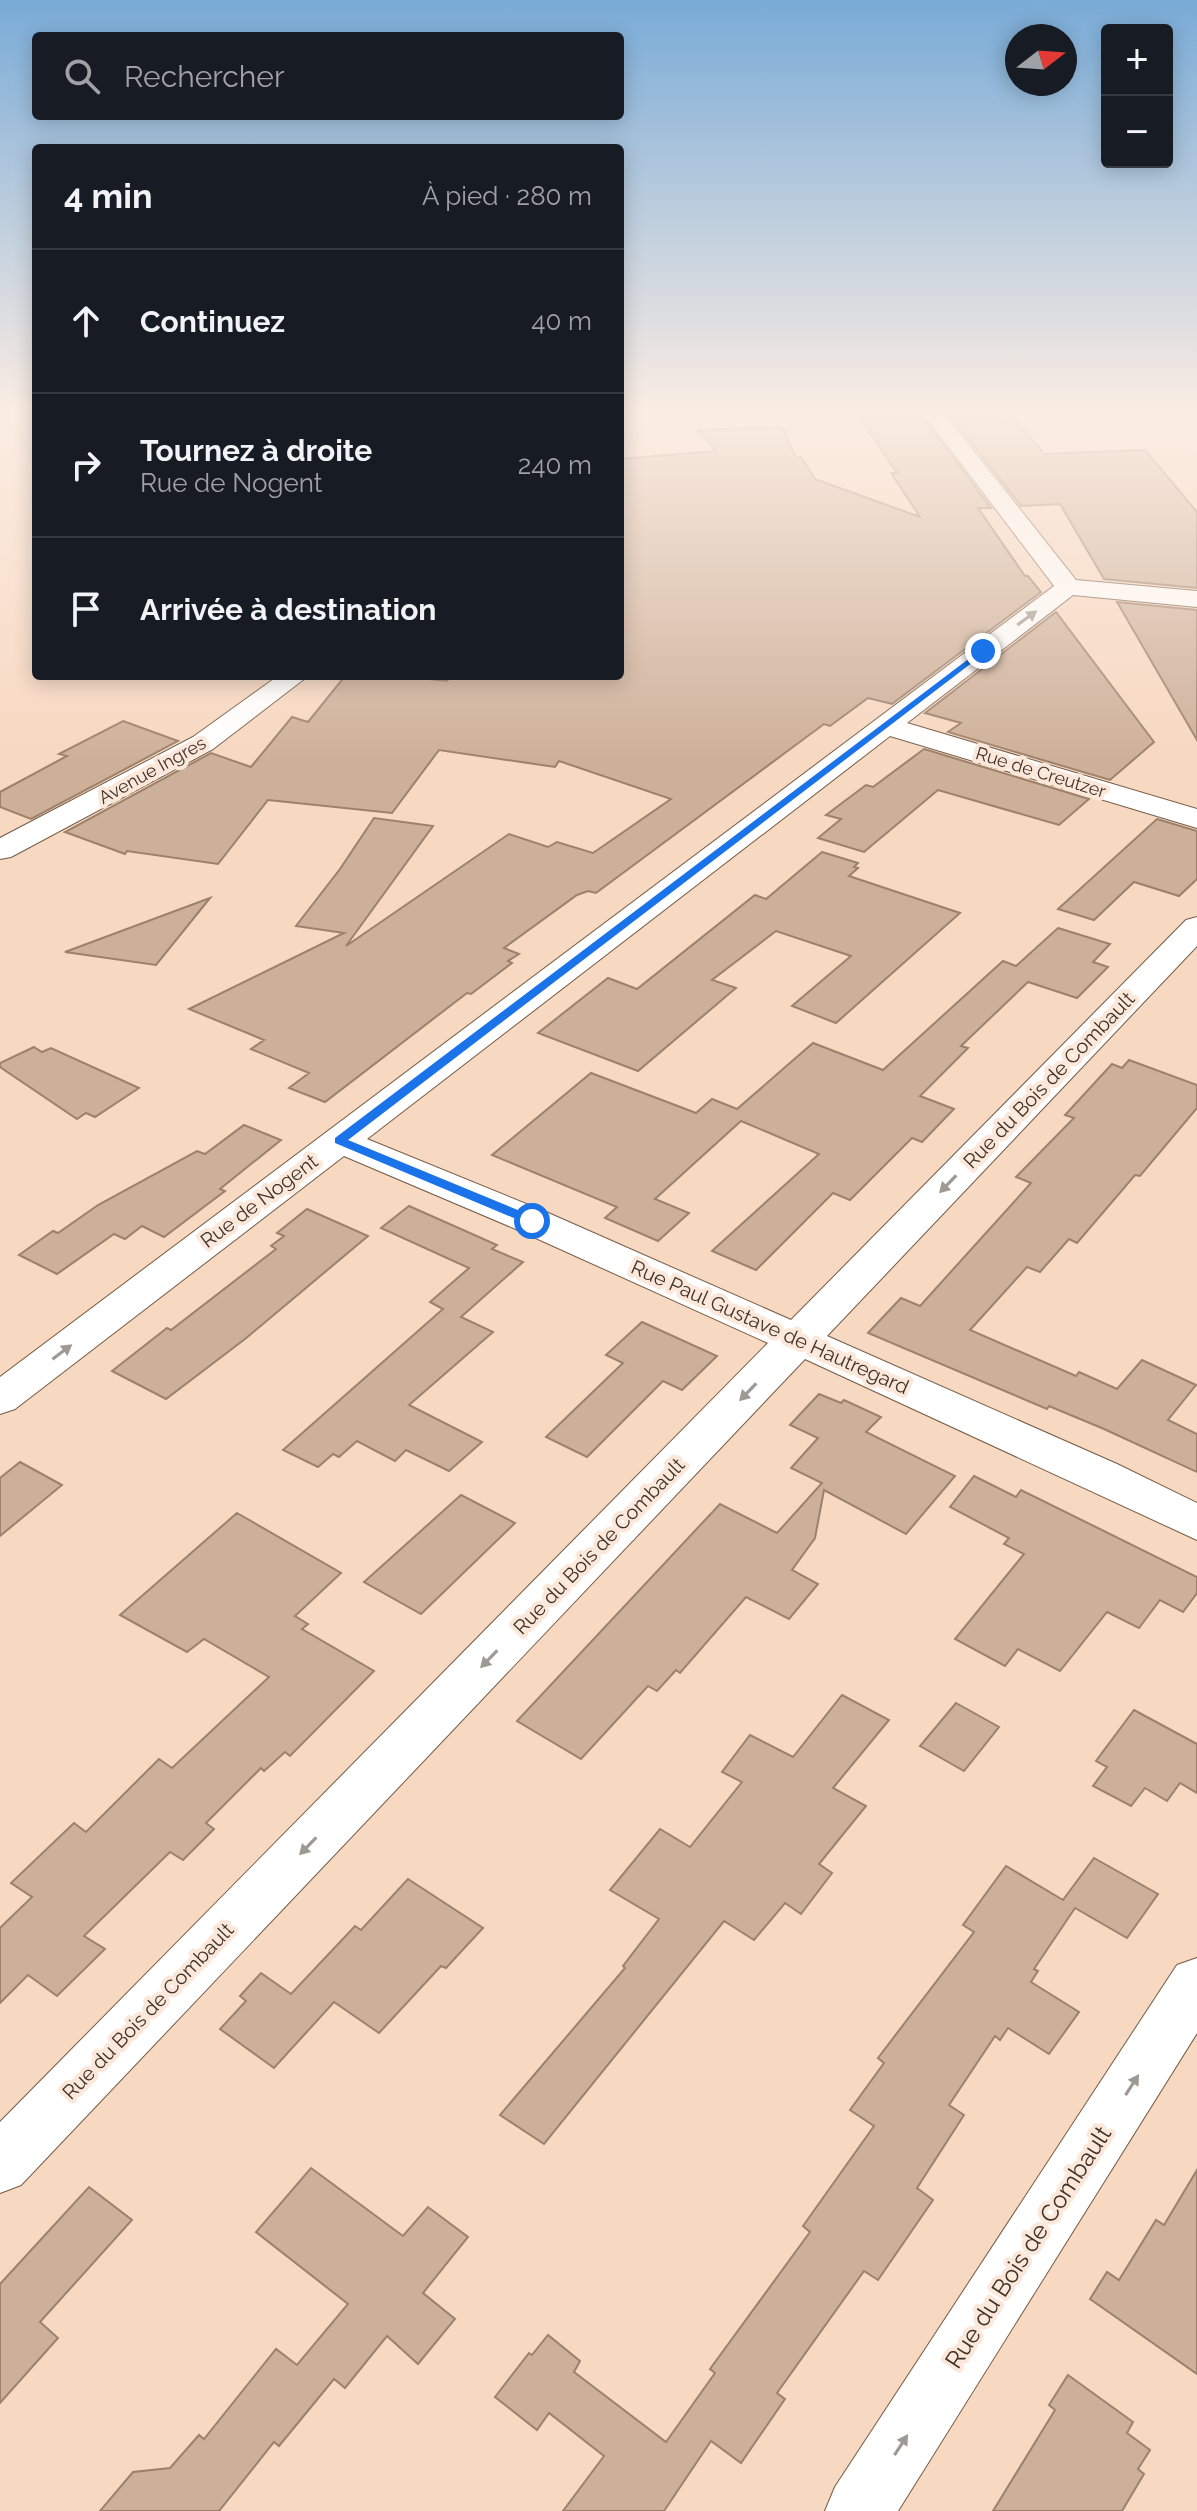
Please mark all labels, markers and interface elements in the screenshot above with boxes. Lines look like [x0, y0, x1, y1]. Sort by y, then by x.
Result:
north arrow [1005, 24, 1077, 96]
map controls [1101, 24, 1173, 168]
button: + [1101, 24, 1173, 96]
search box [32, 32, 624, 120]
icon: search [60, 54, 104, 98]
text: Rechercher [124, 59, 284, 94]
button: − [1101, 96, 1173, 168]
text: 4 min [64, 176, 152, 216]
text: À pied · 280 m [422, 181, 592, 211]
icon: ahead [64, 299, 108, 343]
text: Continuez [140, 304, 285, 339]
text: 40 m [531, 306, 592, 336]
text: Tournez à droite [140, 433, 372, 468]
icon: right [64, 443, 108, 487]
text: 240 m [518, 450, 592, 480]
text: Rue de Nogent [140, 468, 323, 498]
icon: arrive [64, 587, 108, 631]
text: Arrivée à destination [140, 592, 436, 627]
one-way arrow [1016, 610, 1038, 626]
route end [965, 633, 1001, 669]
street label: Avenue Ingres [95, 732, 209, 808]
street label: Rue de Creutzer [973, 742, 1109, 802]
street label: Rue du Bois de Combault [958, 987, 1140, 1173]
street label: Rue de Nogent [196, 1149, 323, 1253]
one-way arrow [939, 1174, 957, 1193]
route start [514, 1203, 550, 1239]
street label: Rue Paul Gustave de Hautregard [628, 1255, 912, 1399]
one-way arrow [52, 1344, 72, 1360]
one-way arrow [739, 1382, 758, 1401]
street label: Rue du Bois de Combault [508, 1453, 690, 1639]
one-way arrow [481, 1649, 499, 1668]
one-way arrow [300, 1836, 318, 1855]
street label: Rue du Bois de Combault [57, 1918, 239, 2104]
one-way arrow [1124, 2074, 1139, 2095]
street label: Rue du Bois de Combault [939, 2120, 1117, 2374]
one-way arrow [894, 2434, 908, 2456]

